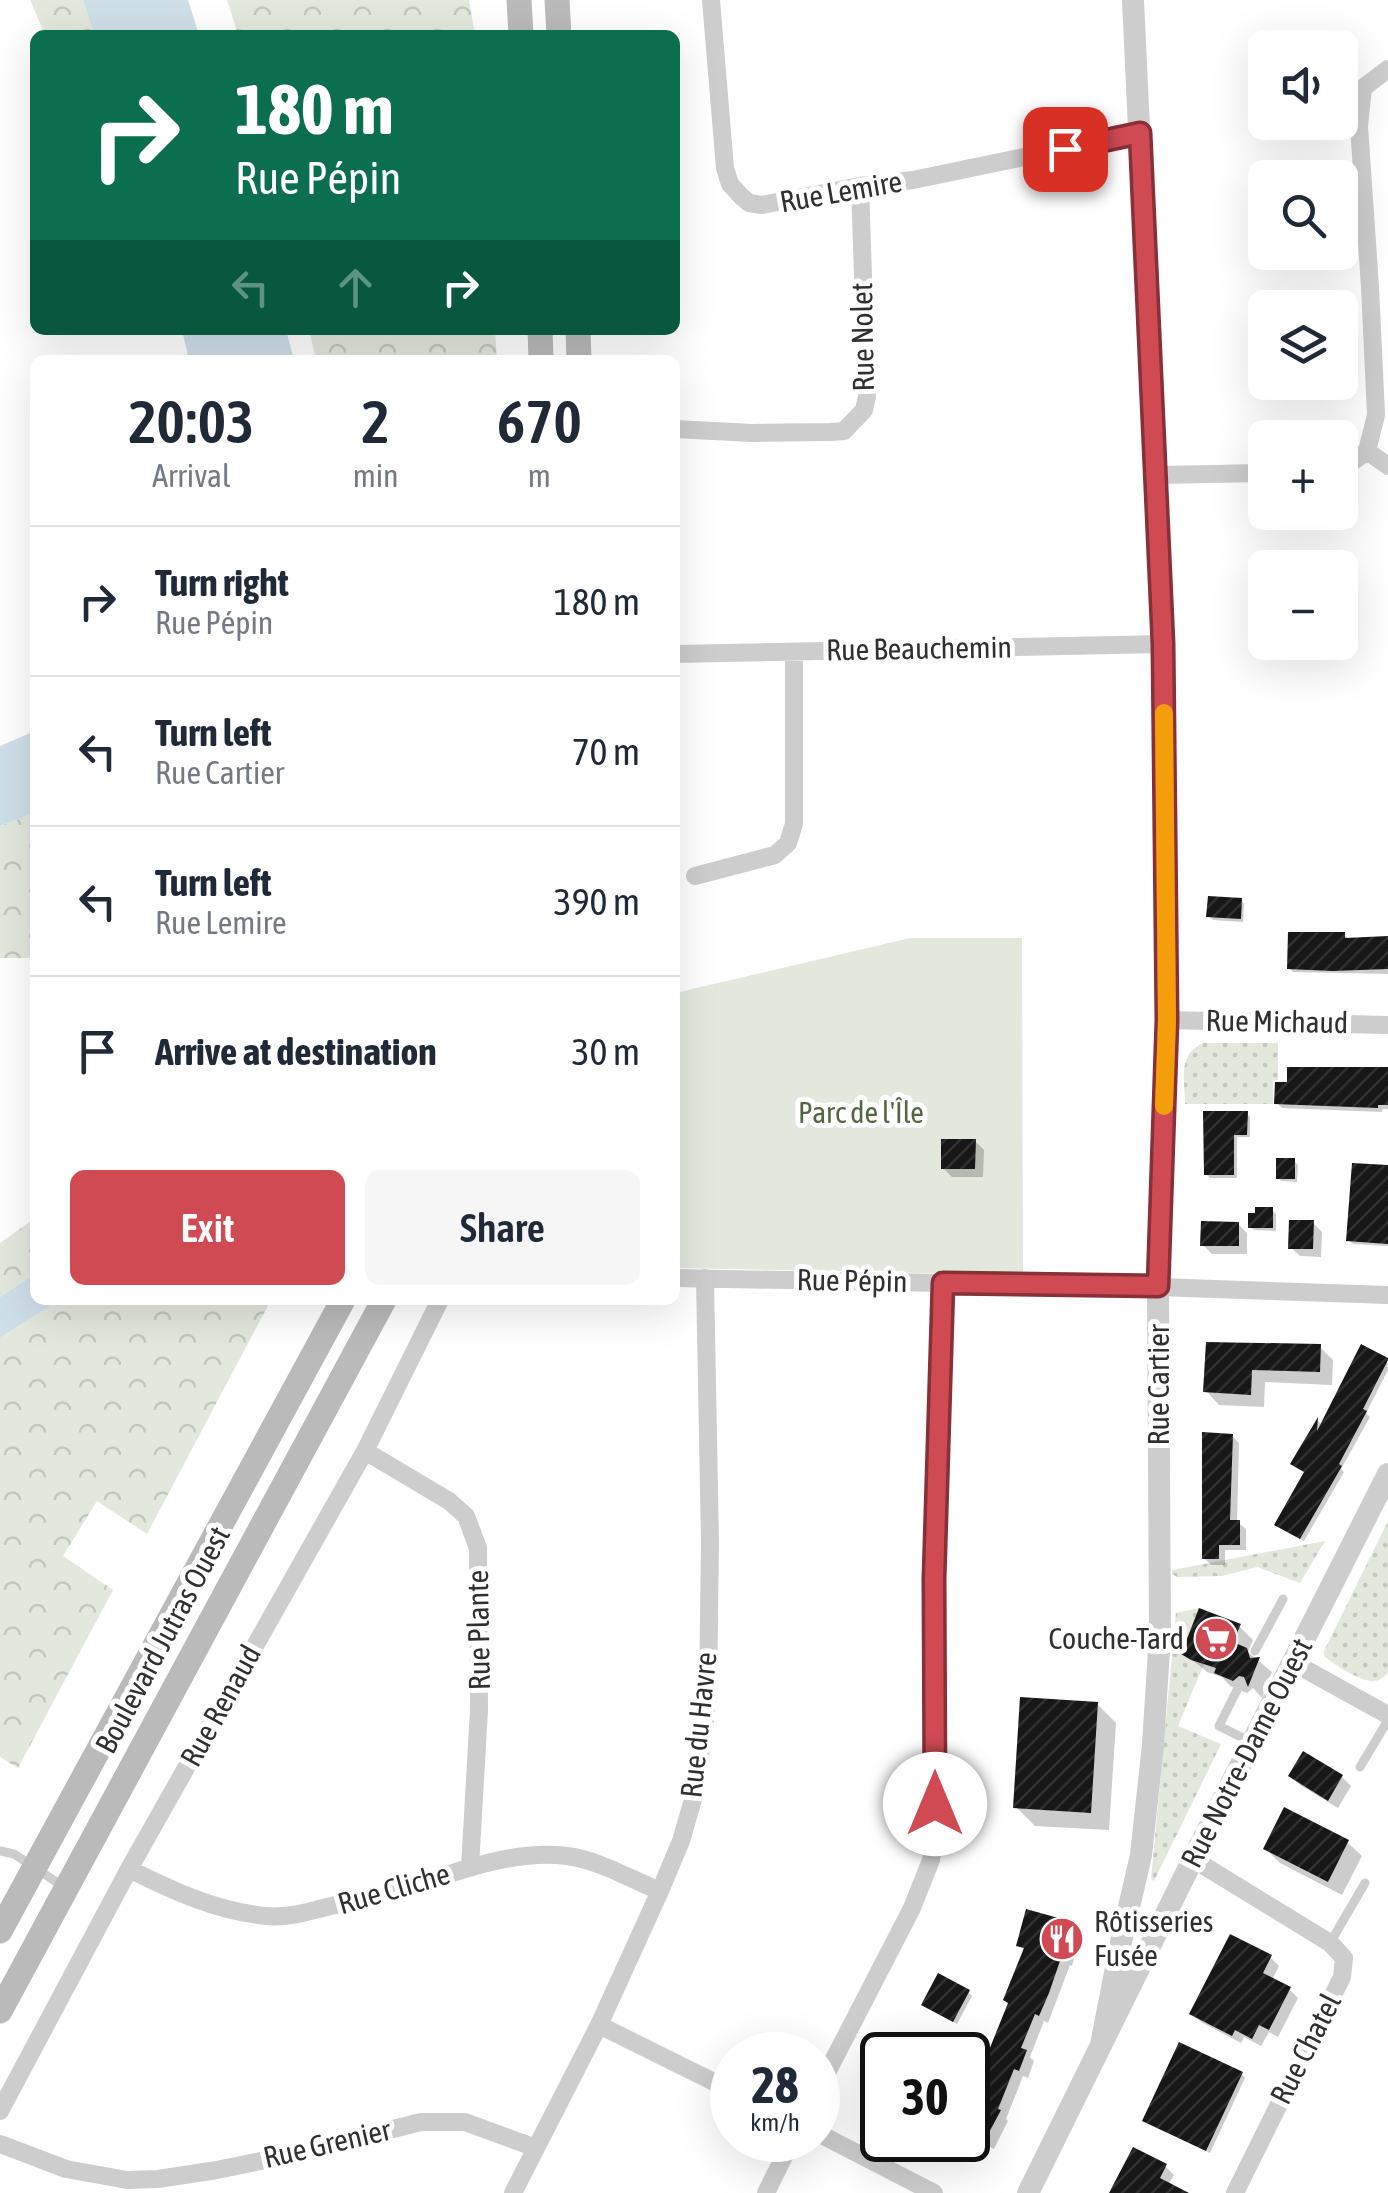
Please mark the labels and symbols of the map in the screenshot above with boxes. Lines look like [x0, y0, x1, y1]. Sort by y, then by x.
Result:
pin [1023, 107, 1108, 192]
street label: Rue Lemire [777, 164, 905, 218]
street label: Rue Nolet [844, 282, 880, 392]
street label: Rue Beauchemin [826, 629, 1012, 667]
street label: Rue Michaud [1205, 1003, 1349, 1039]
park label: Parc de l'Île [798, 1095, 924, 1129]
street label: Rue Pépin [796, 1262, 908, 1298]
street label: Rue Cartier [1141, 1323, 1175, 1446]
street label: Boulevard Jutras Ouest [88, 1521, 236, 1759]
street label: Rue Plante [460, 1570, 496, 1690]
supermarket icon: Couche-Tard [1193, 1616, 1239, 1662]
place label: Couche-Tard [1049, 1621, 1184, 1655]
street label: Rue Notre-Dame Ouest [1174, 1632, 1319, 1873]
street label: Rue Renaud [173, 1639, 267, 1772]
street label: Rue du Havre [673, 1650, 723, 1799]
position arrow [883, 1752, 987, 1856]
street label: Rue Cliche [334, 1856, 454, 1920]
place label: Rôtisseries Fusée [1094, 1904, 1213, 1972]
restaurant icon: Rôtisseries Fusée [1039, 1916, 1085, 1962]
street label: Rue Chatel [1263, 1988, 1347, 2109]
speed limit sign: 30 [860, 2032, 990, 2162]
street label: Rue Grenier [260, 2112, 395, 2174]

